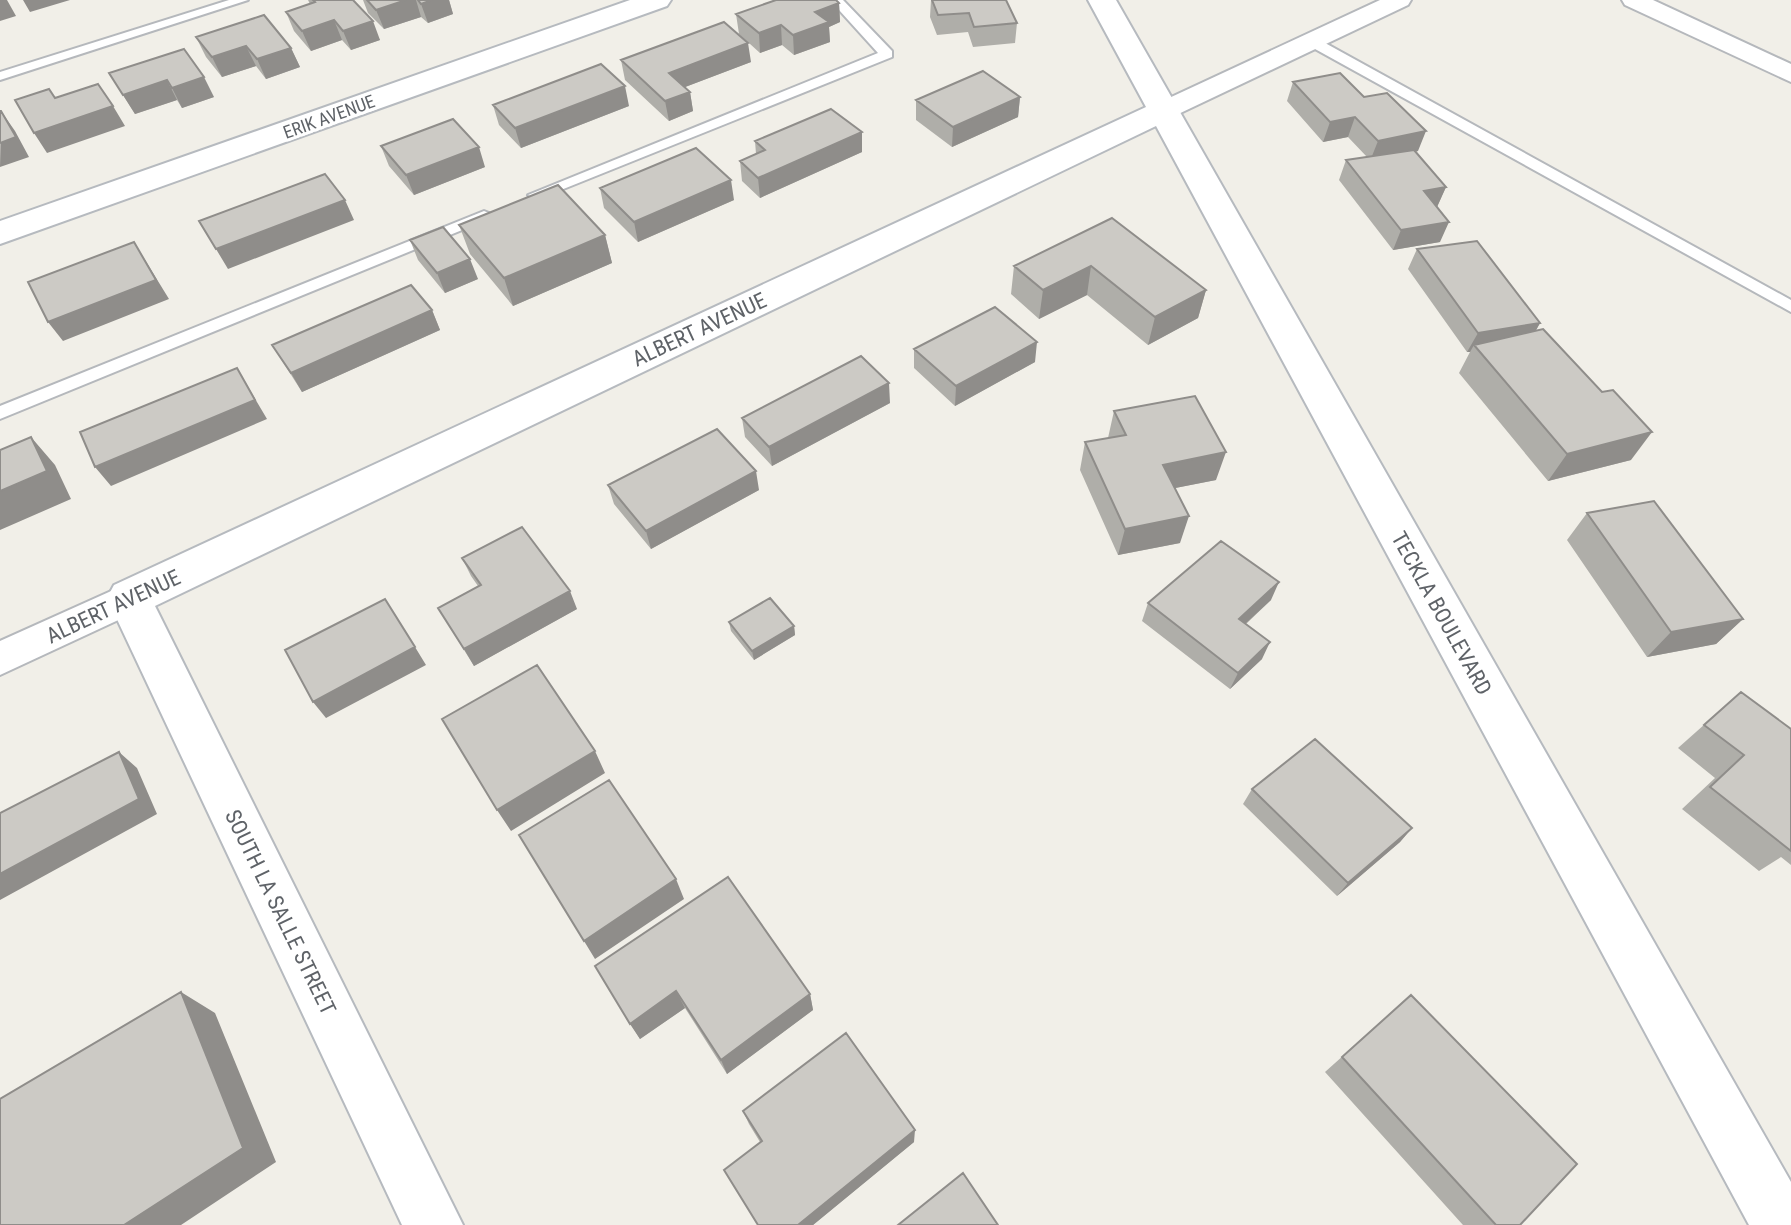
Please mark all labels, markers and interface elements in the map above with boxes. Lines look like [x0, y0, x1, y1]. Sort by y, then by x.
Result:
street label: ERIK AVENUE [280, 90, 377, 143]
street label: ALBERT AVENUE [628, 287, 770, 371]
street label: TECKLA BOULEVARD [1386, 527, 1497, 699]
street label: ALBERT AVENUE [42, 564, 184, 648]
street label: SOUTH LA SALLE STREET [220, 806, 341, 1019]

